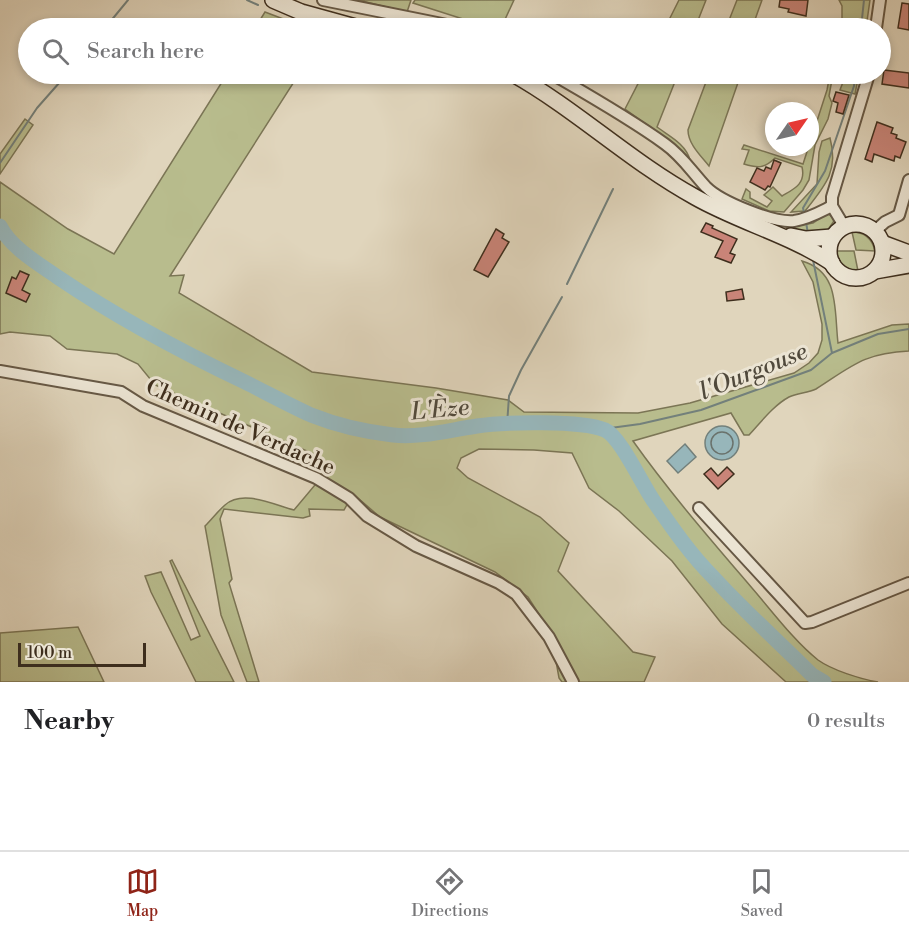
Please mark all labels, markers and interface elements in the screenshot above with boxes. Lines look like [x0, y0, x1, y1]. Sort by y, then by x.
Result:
search box [18, 18, 891, 84]
icon: search [39, 35, 72, 68]
text: Search here [87, 38, 204, 65]
north arrow [765, 102, 819, 156]
water label: l'Ourgouse [695, 337, 812, 407]
street label: Chemin de Verdache [141, 373, 339, 481]
water label: L'Èze [409, 391, 470, 428]
scale bar [18, 640, 146, 668]
text: 100 m [27, 643, 72, 663]
text: Nearby [24, 705, 114, 737]
text: 0 results [807, 709, 885, 734]
tab: Map [126, 865, 159, 921]
tab: Directions [411, 865, 489, 921]
tab: Saved [741, 865, 783, 921]

